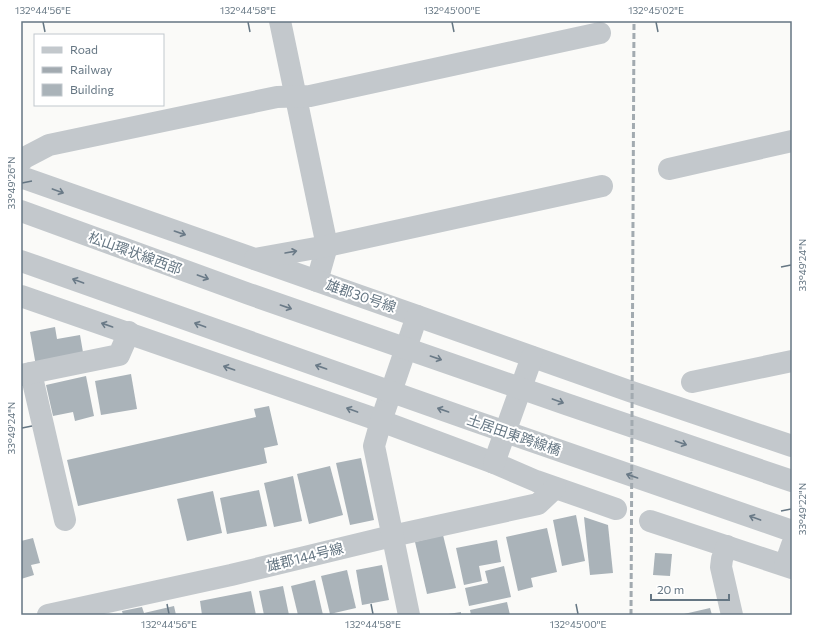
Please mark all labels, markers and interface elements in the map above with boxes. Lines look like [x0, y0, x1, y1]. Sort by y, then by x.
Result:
text: 132°44'56"E [15, 4, 71, 16]
text: 132°44'58"E [220, 4, 276, 16]
text: 132°45'00"E [424, 4, 480, 16]
text: 132°45'02"E [628, 4, 684, 16]
legend [34, 34, 164, 106]
text: Road [70, 42, 98, 56]
text: Railway [70, 62, 112, 76]
text: Building [70, 82, 114, 96]
text: 33°49'26"N [5, 156, 17, 210]
one-way arrow [51, 188, 64, 195]
street label: 松山環状線西部 [86, 228, 184, 277]
one-way arrow [174, 230, 186, 238]
text: 33°49'24"N [796, 239, 808, 291]
one-way arrow [284, 248, 297, 256]
one-way arrow [196, 274, 209, 281]
street label: 雄郡30号線 [324, 276, 399, 315]
one-way arrow [71, 277, 84, 284]
one-way arrow [280, 303, 292, 311]
one-way arrow [195, 320, 207, 328]
one-way arrow [100, 321, 113, 328]
one-way arrow [429, 355, 442, 362]
one-way arrow [224, 363, 236, 371]
one-way arrow [315, 363, 327, 371]
one-way arrow [552, 398, 564, 406]
text: 33°49'24"N [5, 402, 17, 454]
one-way arrow [347, 406, 359, 414]
one-way arrow [438, 406, 450, 414]
street label: 土居田東跨線橋 [465, 411, 563, 459]
one-way arrow [675, 440, 688, 447]
one-way arrow [626, 472, 639, 479]
text: 33°49'22"N [796, 483, 808, 535]
one-way arrow [749, 514, 762, 521]
street label: 雄郡144号線 [265, 539, 345, 574]
scale bar [651, 576, 729, 602]
text: 20 m [657, 582, 684, 596]
text: 132°44'56"E [141, 618, 197, 630]
text: 132°44'58"E [345, 618, 401, 630]
text: 132°45'00"E [550, 618, 606, 630]

